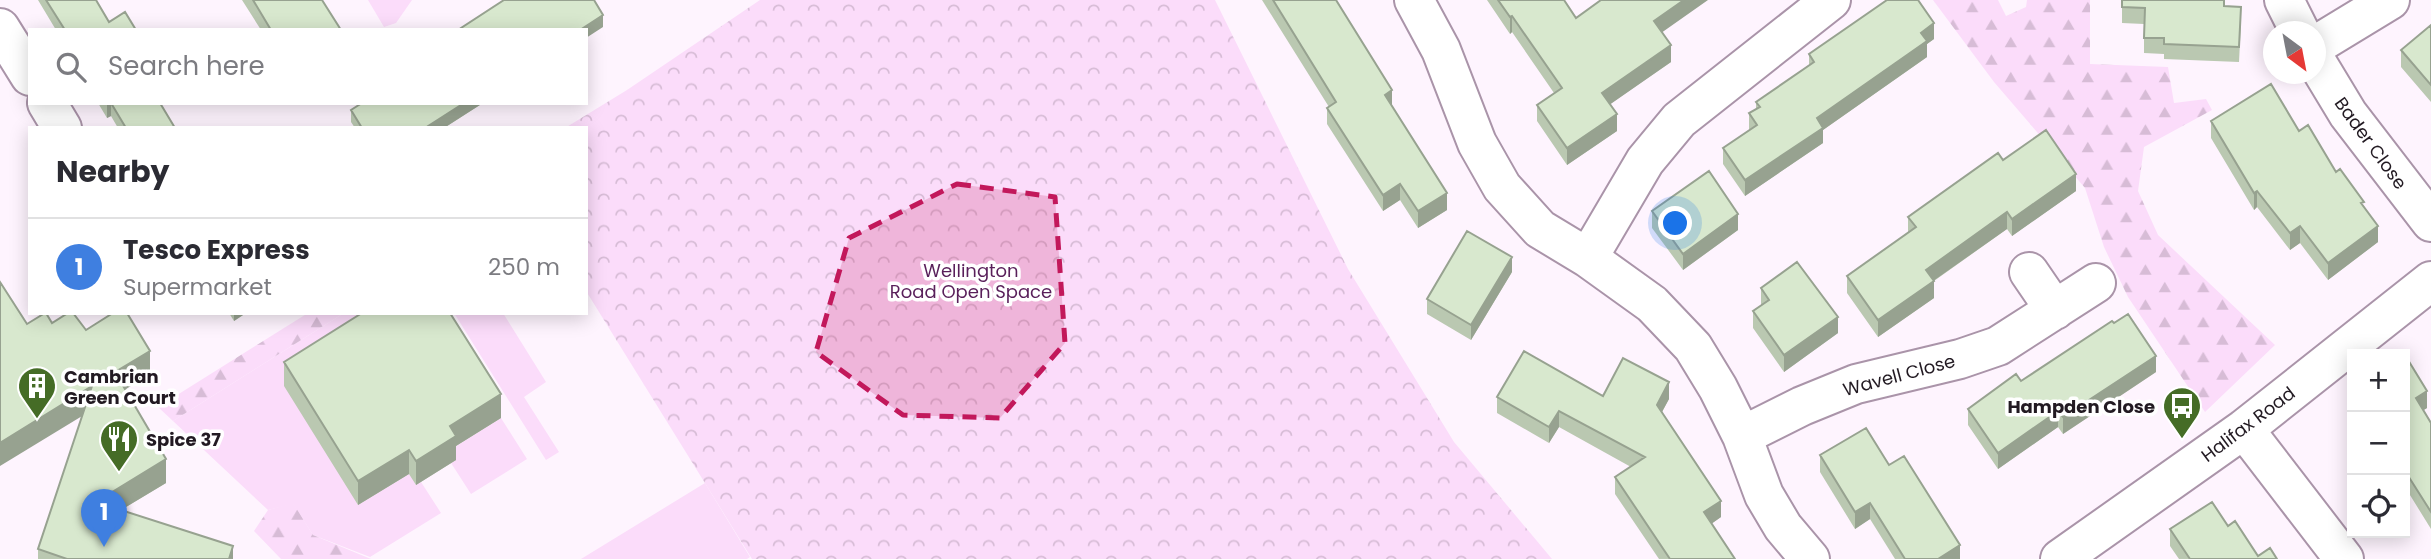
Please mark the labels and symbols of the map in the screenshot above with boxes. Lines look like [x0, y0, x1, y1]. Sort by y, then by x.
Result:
north arrow [2263, 21, 2326, 84]
street label: Bader Close [2329, 92, 2413, 194]
your location [1658, 206, 1692, 240]
park label: Wellington Road Open Space [890, 258, 1052, 304]
street label: Wavell Close [1840, 348, 1958, 402]
place label: Cambrian Green Court [64, 364, 176, 410]
building icon: Cambrian Green Court [16, 365, 58, 420]
street label: Halifax Road [2196, 380, 2300, 468]
bus stop icon: Hampden Close [2161, 385, 2203, 440]
place label: Hampden Close [2007, 394, 2155, 419]
restaurant icon: Spice 37 [98, 418, 140, 473]
place label: Spice 37 [146, 427, 221, 452]
pin: 1 [81, 489, 127, 547]

